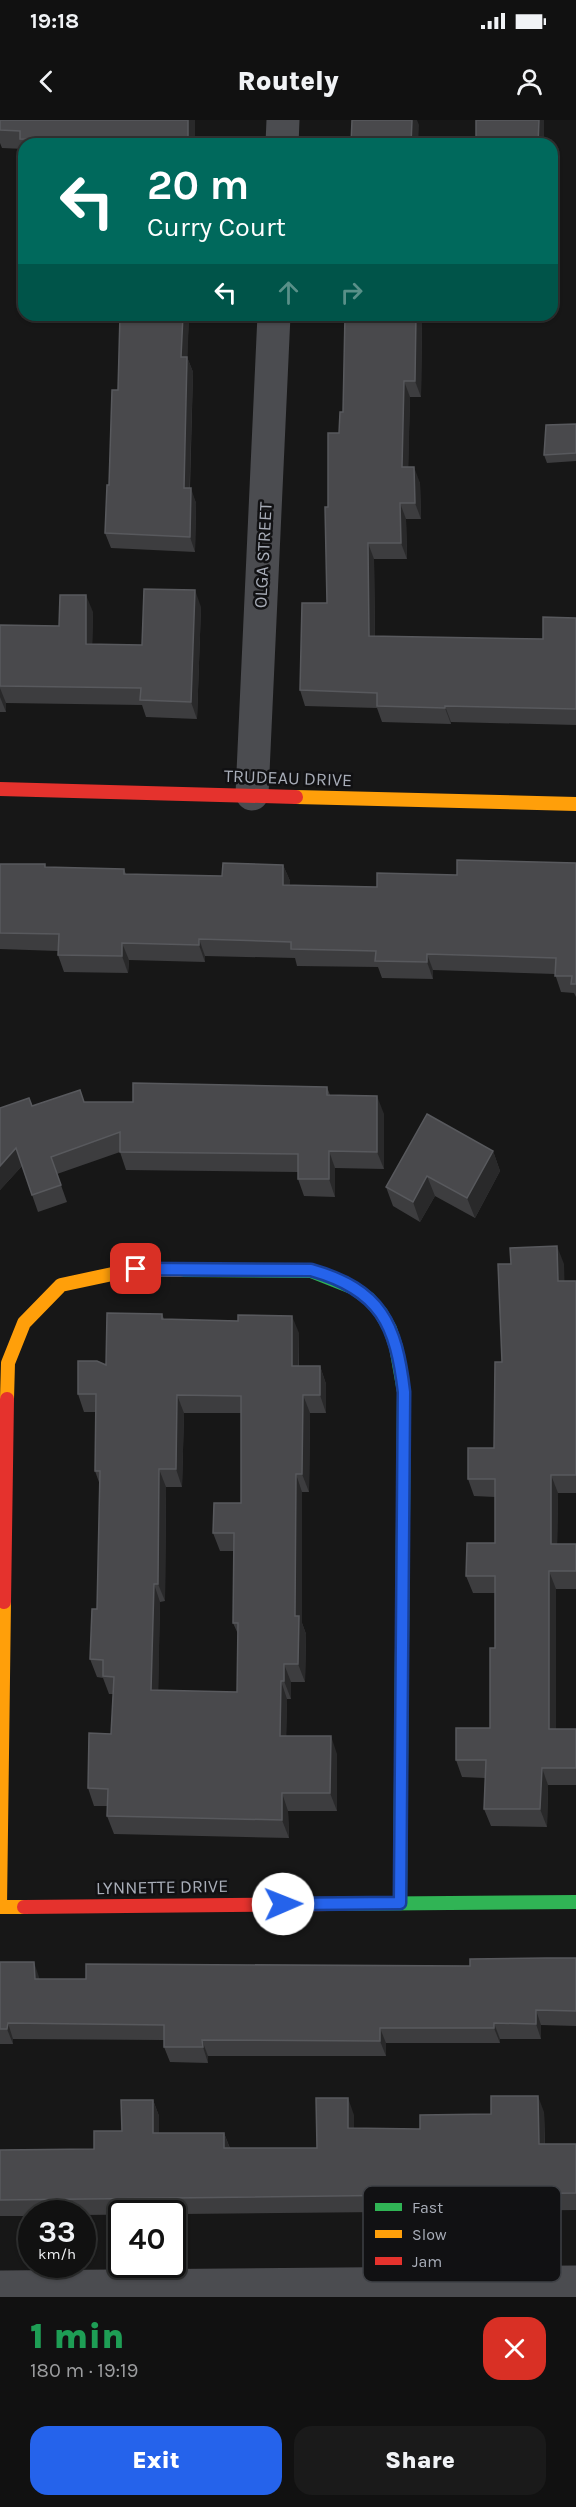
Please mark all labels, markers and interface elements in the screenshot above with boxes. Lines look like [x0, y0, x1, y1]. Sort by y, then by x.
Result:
text: 19:18 [30, 8, 79, 34]
icon: back [30, 65, 63, 98]
text: Routely [237, 65, 339, 97]
icon: person [513, 65, 546, 98]
text: 20 m [147, 160, 249, 210]
icon: left [48, 162, 126, 240]
text: Curry Court [147, 211, 286, 243]
icon: left [209, 276, 242, 309]
icon: ahead [272, 276, 305, 309]
icon: right [335, 276, 368, 309]
street label: OLGA STREET [249, 501, 277, 609]
street label: TRUDEAU DRIVE [223, 765, 353, 791]
pin [110, 1243, 161, 1294]
icon: arrive [119, 1252, 152, 1285]
position arrow [251, 1872, 315, 1936]
street label: LYNNETTE DRIVE [96, 1875, 228, 1899]
legend [363, 2186, 561, 2282]
text: Fast [412, 2198, 443, 2217]
speed limit sign: 40 [108, 2200, 186, 2278]
text: 33 [38, 2214, 76, 2250]
text: Slow [412, 2225, 447, 2244]
text: km/h [38, 2245, 76, 2263]
text: Jam [412, 2252, 442, 2271]
text: 1 min [30, 2315, 124, 2357]
button: close [483, 2317, 546, 2380]
text: 180 m · 19:19 [30, 2359, 138, 2382]
button: Exit [30, 2426, 282, 2495]
button: Share [294, 2426, 546, 2495]

